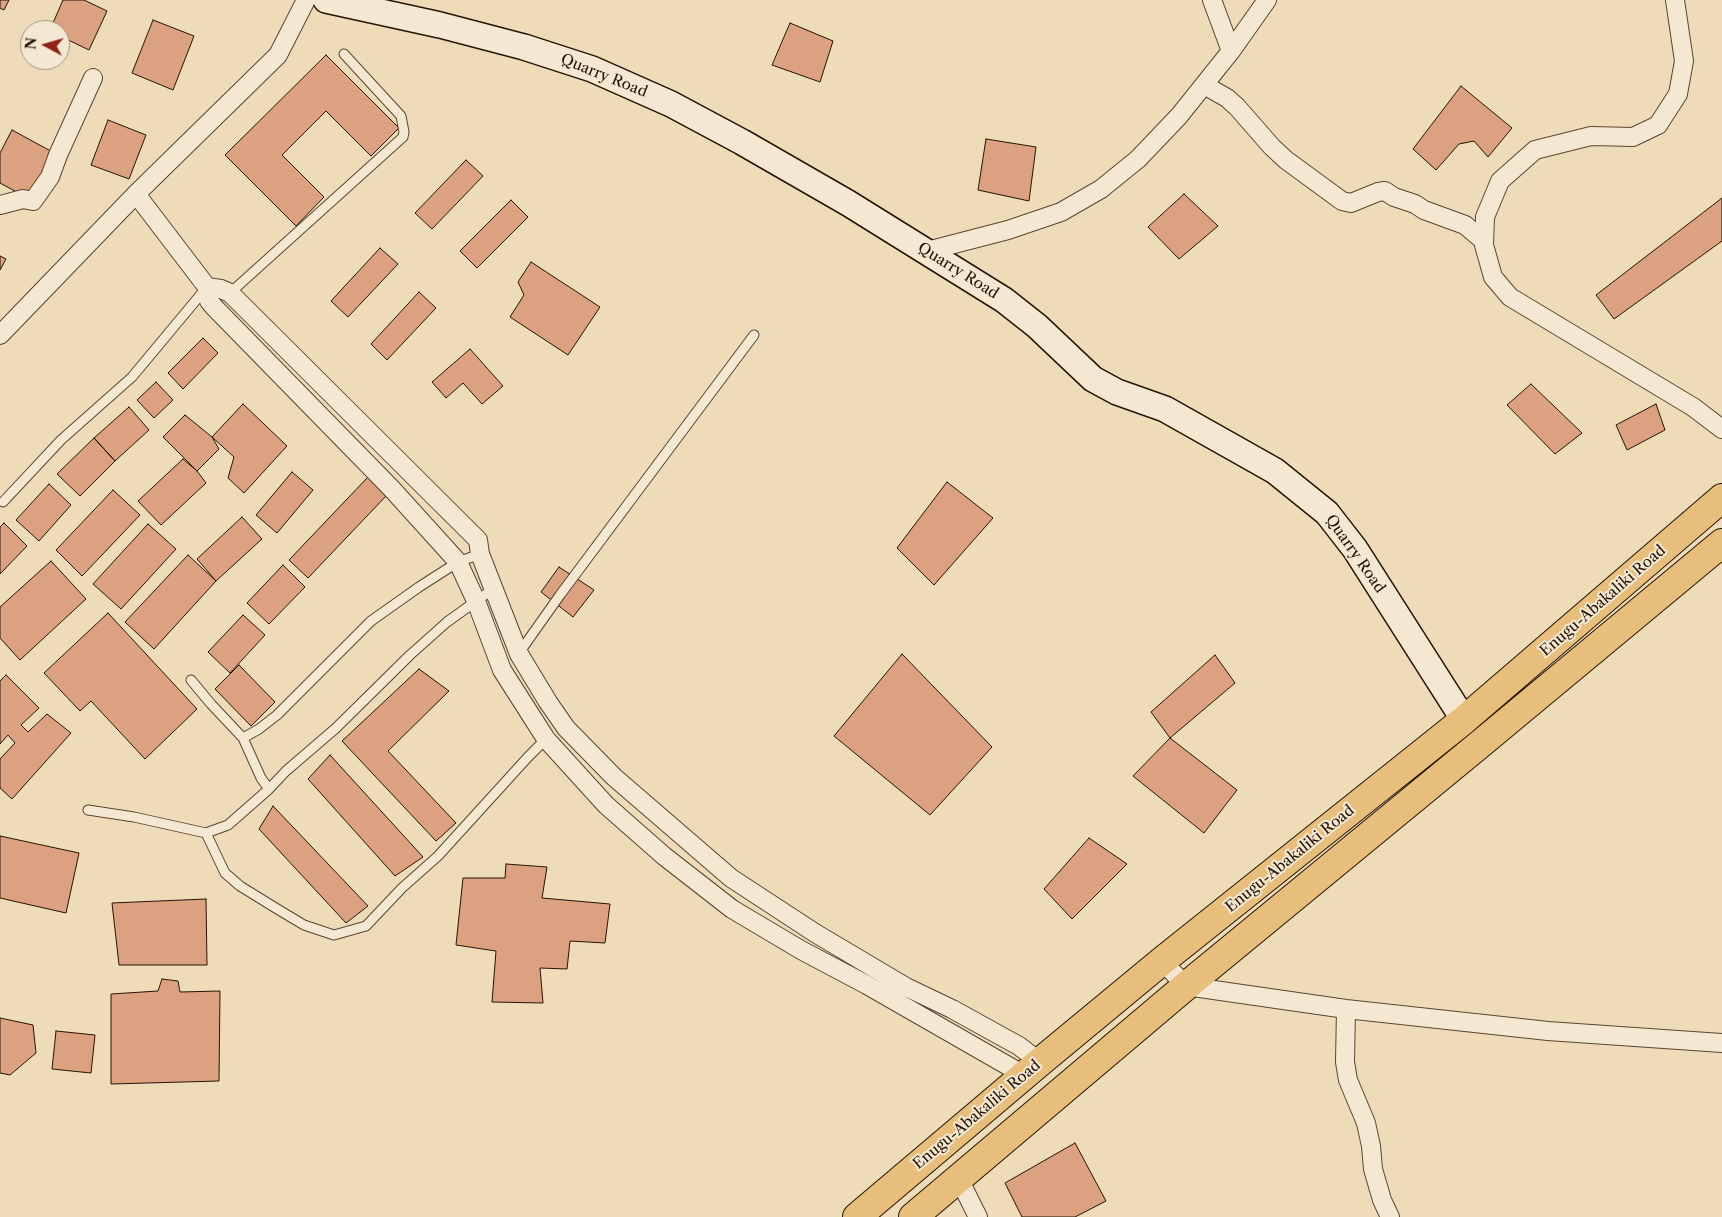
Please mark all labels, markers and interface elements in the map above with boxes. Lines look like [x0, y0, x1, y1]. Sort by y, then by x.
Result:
north arrow [20, 20, 70, 70]
text: N [21, 37, 41, 51]
street label: Quarry Road [558, 50, 650, 102]
street label: Quarry Road [914, 239, 1002, 303]
street label: Quarry Road [1321, 511, 1389, 597]
street label: Enugu-Abakaliki Road [1537, 542, 1669, 660]
street label: Enugu-Abakaliki Road [1222, 802, 1358, 916]
street label: Enugu-Abakaliki Road [910, 1057, 1044, 1173]

